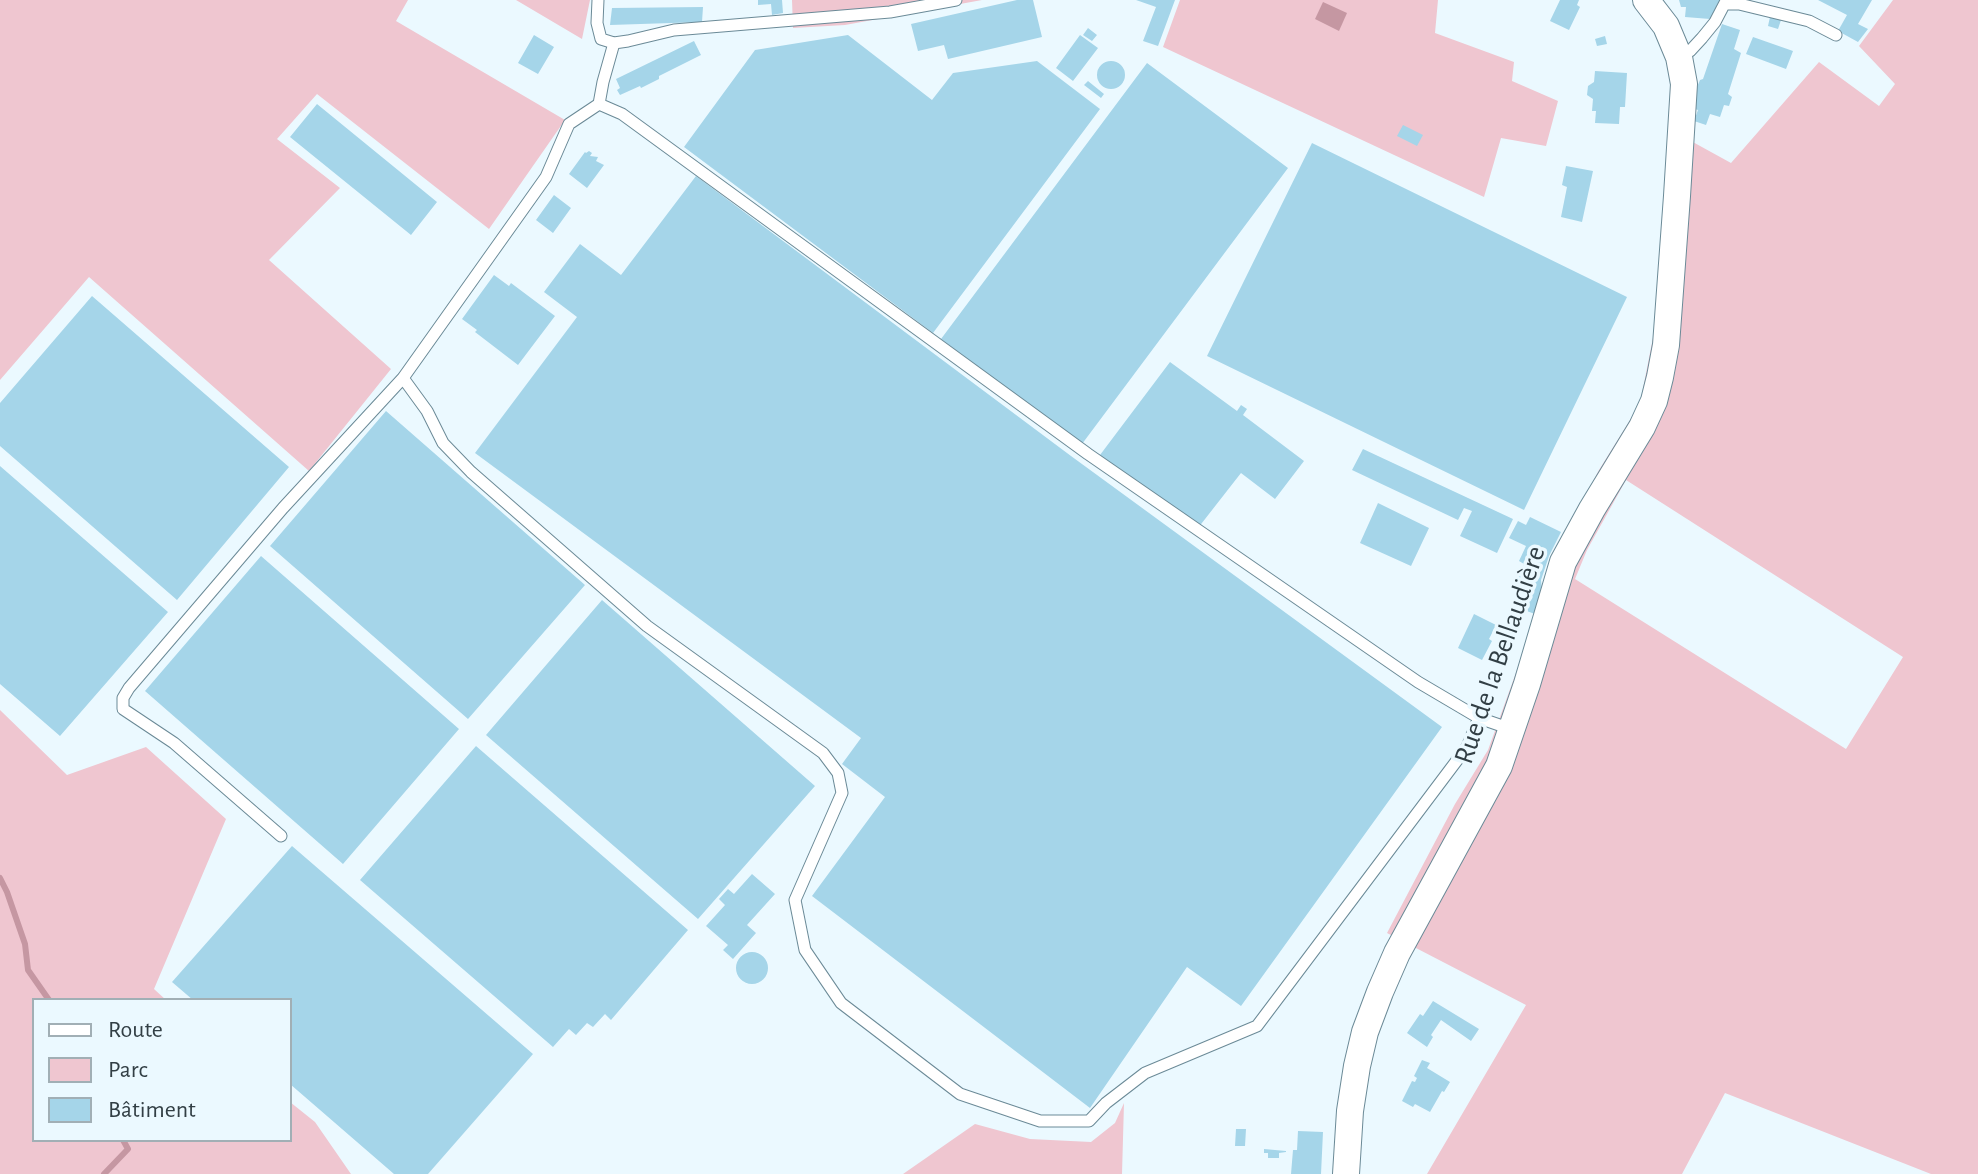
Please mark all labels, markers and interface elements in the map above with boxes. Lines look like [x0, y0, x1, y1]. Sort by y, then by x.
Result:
street label: Rue de la Bellaudière [1447, 542, 1553, 768]
legend [32, 998, 292, 1142]
text: Route [108, 1018, 163, 1042]
text: Parc [108, 1058, 148, 1082]
text: Bâtiment [108, 1098, 196, 1122]

